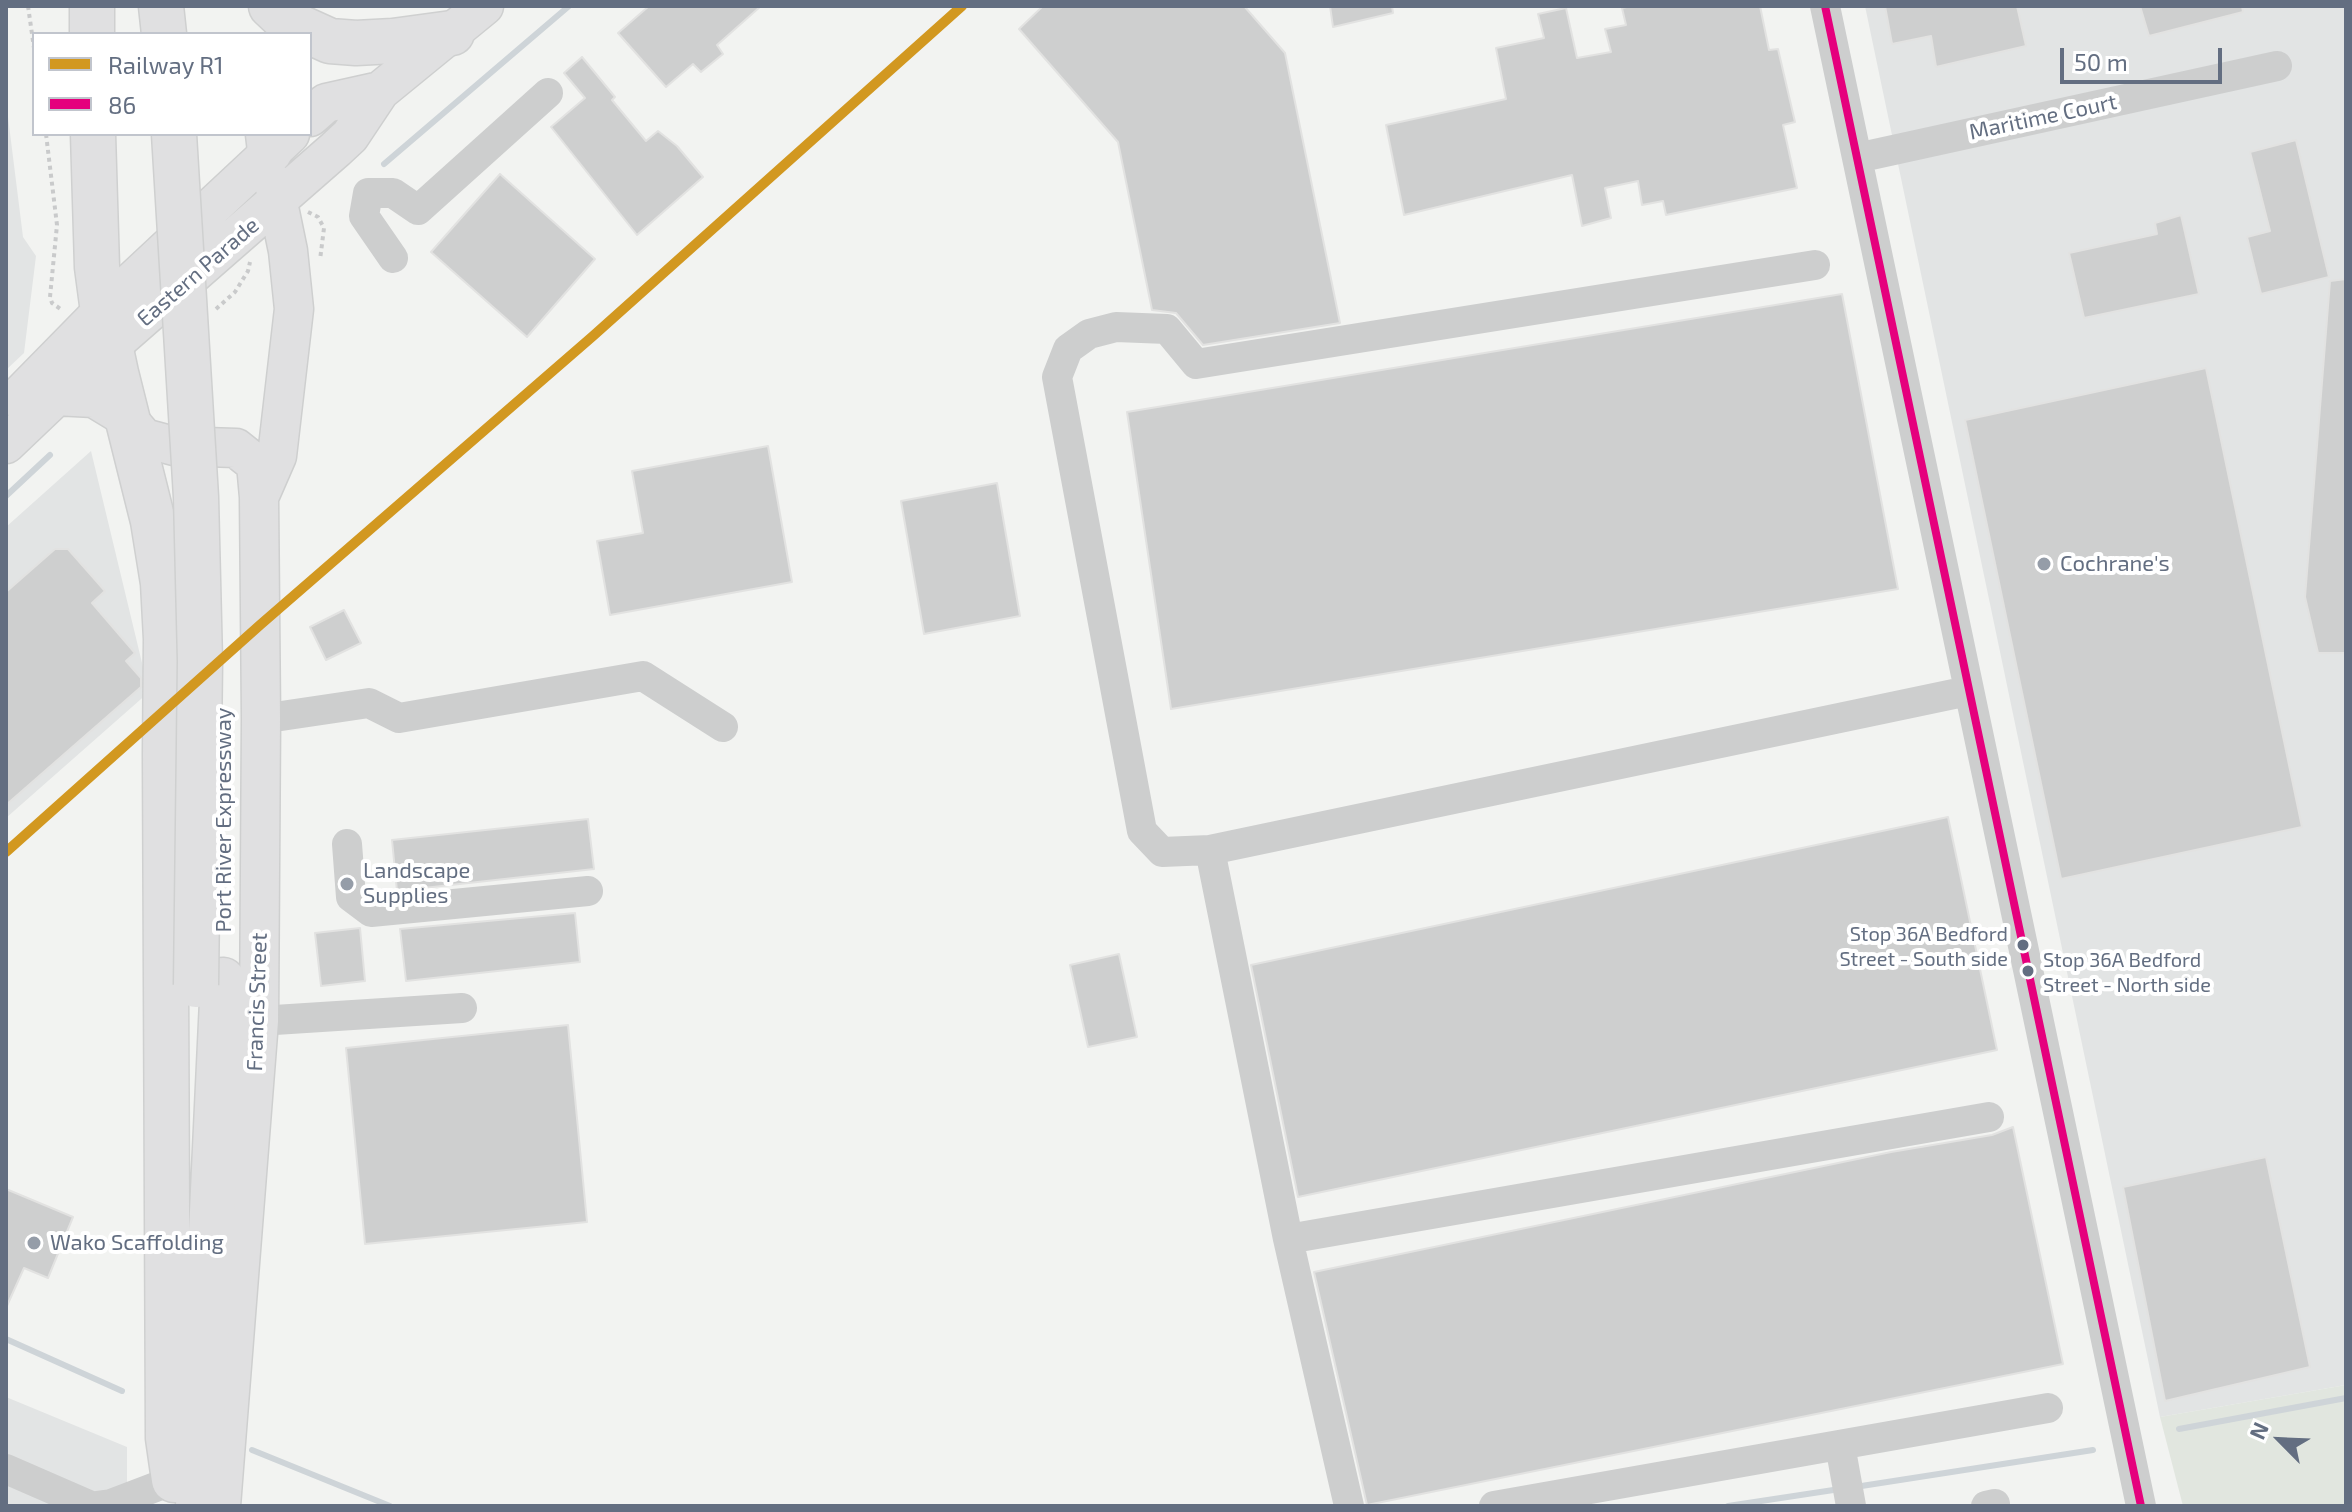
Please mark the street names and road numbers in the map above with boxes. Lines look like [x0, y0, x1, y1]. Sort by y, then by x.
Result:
street label: Maritime Court [1967, 88, 2119, 146]
street label: Eastern Parade [132, 212, 264, 332]
street label: Port River Expressway [211, 708, 237, 932]
street label: Francis Street [241, 932, 273, 1072]

